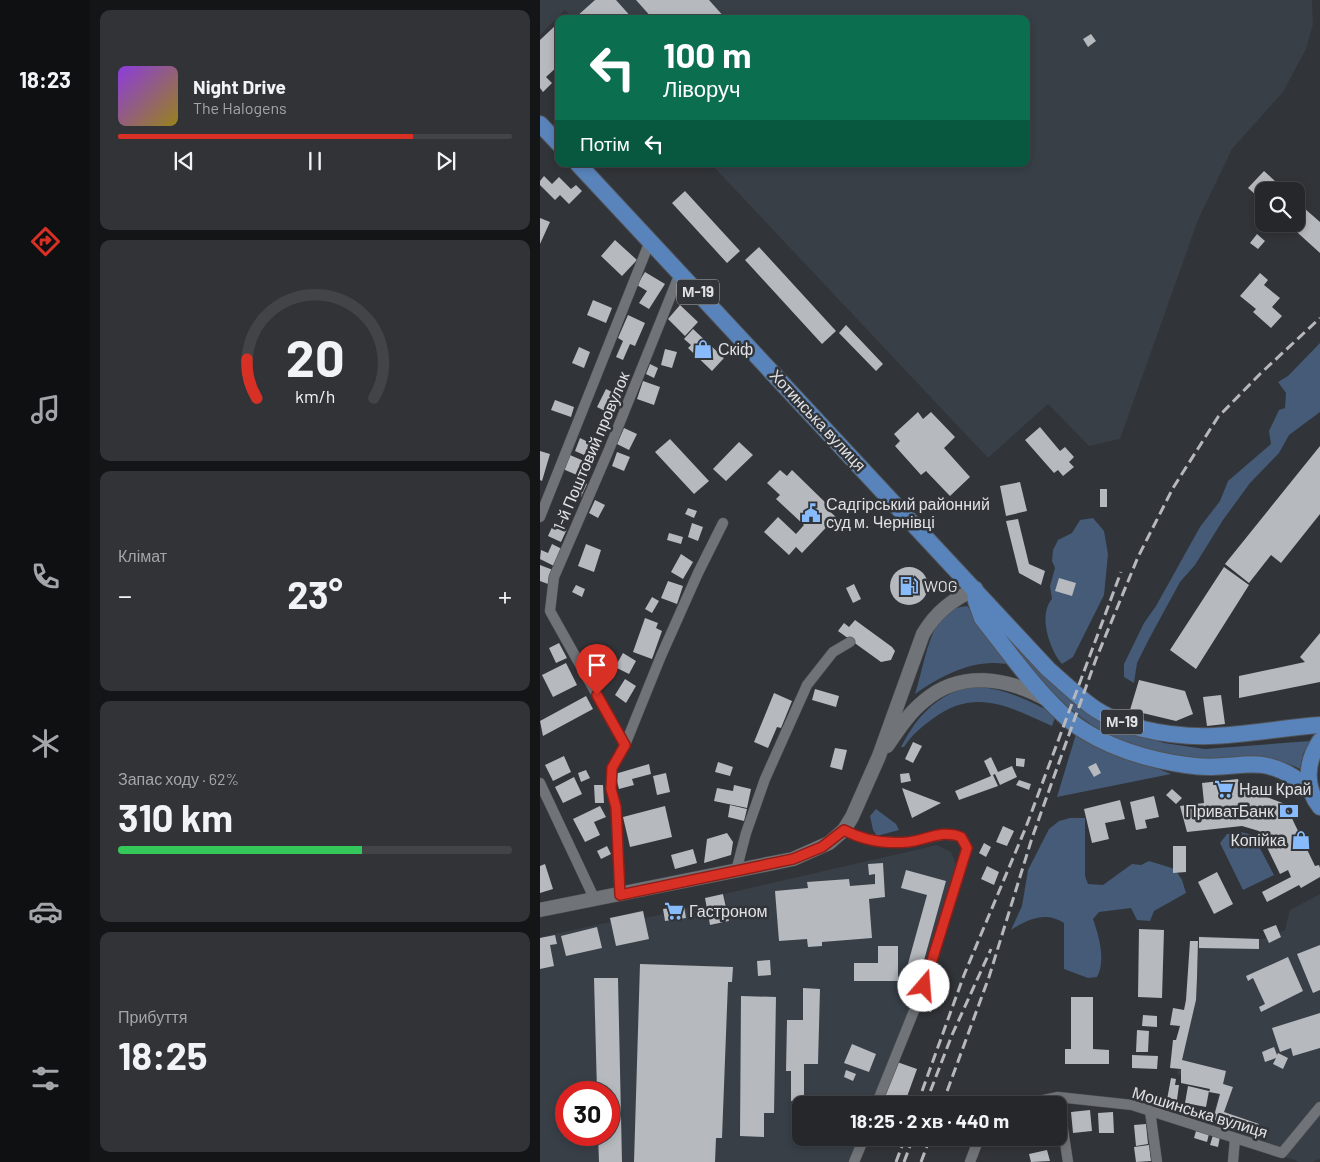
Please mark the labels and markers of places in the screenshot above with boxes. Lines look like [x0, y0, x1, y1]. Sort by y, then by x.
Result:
shop icon: Скіф [692, 338, 714, 360]
place label: Скіф [718, 339, 753, 358]
place label: Садгірський районний суд м. Чернівці [826, 494, 990, 531]
public building icon: Садгірський районний суд м. Чернівці [800, 502, 822, 524]
fuel station icon: WOG [898, 575, 920, 597]
place label: WOG [924, 576, 957, 595]
pin [576, 644, 618, 695]
supermarket icon: Наш Край [1213, 778, 1235, 800]
place label: Наш Край [1239, 779, 1312, 798]
bank icon: ПриватБанк [1278, 800, 1300, 822]
place label: ПриватБанк [1185, 801, 1275, 820]
shop icon: Копійка [1290, 829, 1312, 851]
place label: Копійка [1230, 830, 1286, 849]
supermarket icon: Гастроном [663, 900, 685, 922]
place label: Гастроном [689, 901, 768, 920]

